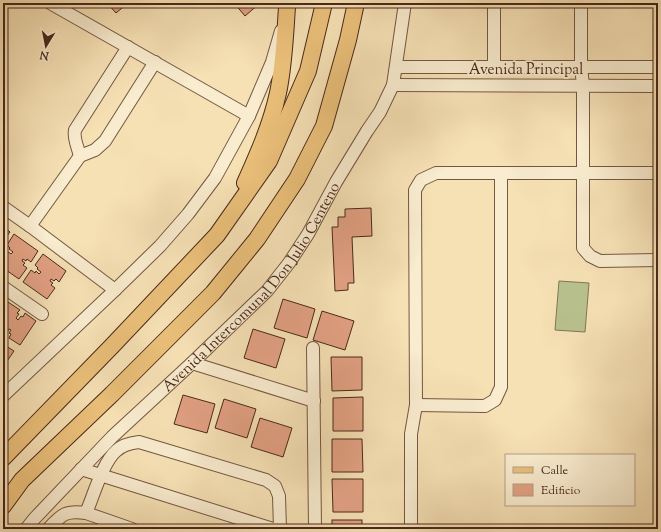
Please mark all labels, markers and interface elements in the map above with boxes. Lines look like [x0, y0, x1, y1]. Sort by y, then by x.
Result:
north arrow [26, 26, 66, 66]
text: N [39, 46, 51, 64]
street label: Avenida Principal [469, 60, 583, 81]
street label: Avenida Intercomunal Don Julio Centeno [158, 179, 346, 397]
legend [505, 454, 635, 506]
text: Calle [541, 462, 569, 480]
text: Edificio [541, 482, 581, 500]

